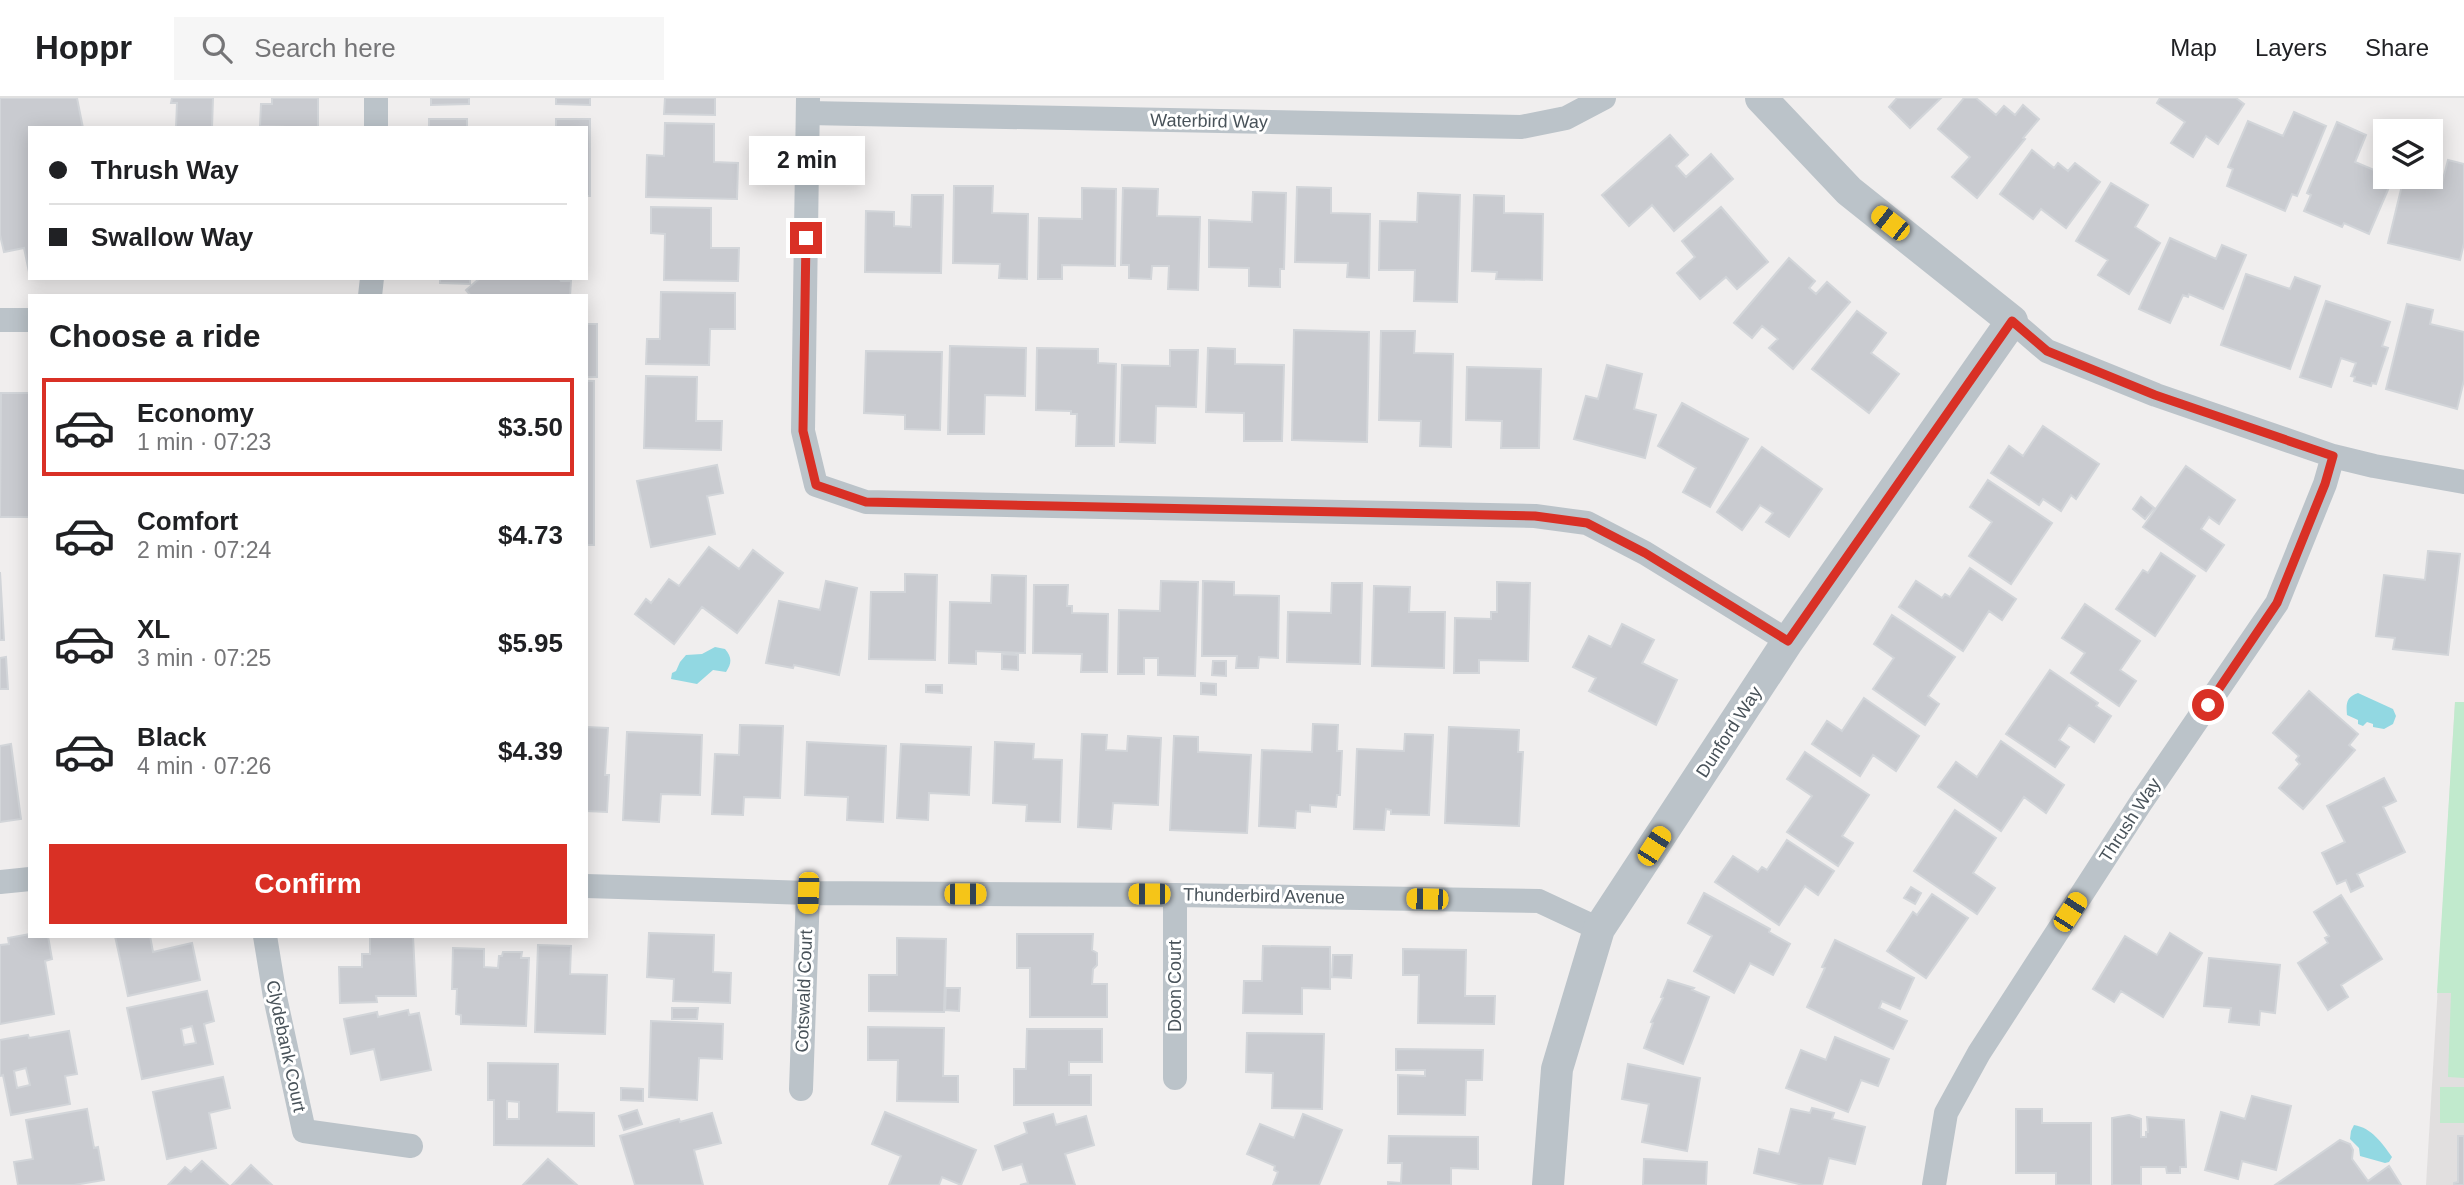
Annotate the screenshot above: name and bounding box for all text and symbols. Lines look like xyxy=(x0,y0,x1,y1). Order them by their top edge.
search box xyxy=(174,17,664,80)
text: Hoppr xyxy=(35,29,132,66)
icon: search xyxy=(198,29,236,67)
text: Search here xyxy=(254,33,396,63)
text: Map xyxy=(2170,34,2217,61)
text: Layers xyxy=(2255,34,2327,61)
text: Share xyxy=(2365,34,2429,61)
street label: Waterbird Way xyxy=(1150,110,1268,132)
map controls xyxy=(2373,119,2443,189)
button: layers xyxy=(2373,119,2443,189)
callout: 2 min xyxy=(748,136,864,186)
text: 2 min xyxy=(777,147,837,173)
text: Thrush Way xyxy=(91,155,239,185)
car xyxy=(1867,202,1914,244)
text: Swallow Way xyxy=(91,222,253,252)
route end xyxy=(790,222,822,254)
text: Choose a ride xyxy=(49,318,261,354)
icon: car xyxy=(53,396,116,459)
text: Economy xyxy=(137,398,254,428)
text: $3.50 xyxy=(498,412,563,442)
text: 1 min · 07:23 xyxy=(137,429,271,455)
icon: car xyxy=(53,504,116,567)
text: Comfort xyxy=(137,506,238,536)
text: $4.73 xyxy=(498,520,563,550)
text: 2 min · 07:24 xyxy=(137,537,271,563)
icon: car xyxy=(53,612,116,675)
text: XL xyxy=(137,614,170,644)
text: $5.95 xyxy=(498,628,563,658)
text: 3 min · 07:25 xyxy=(137,645,271,671)
street label: Dunford Way xyxy=(1692,683,1766,781)
route start xyxy=(2192,689,2224,721)
icon: car xyxy=(53,720,116,783)
text: Black xyxy=(137,722,206,752)
text: $4.39 xyxy=(498,736,563,766)
text: 4 min · 07:26 xyxy=(137,753,271,779)
street label: Thrush Way xyxy=(2095,774,2165,866)
car xyxy=(1634,823,1675,869)
button: Confirm xyxy=(49,844,567,924)
car xyxy=(797,872,820,914)
car xyxy=(945,884,987,905)
car xyxy=(1129,884,1171,905)
street label: Thunderbird Avenue xyxy=(1183,885,1345,907)
car xyxy=(1406,888,1449,910)
car xyxy=(2050,889,2091,935)
street label: Cotswald Court xyxy=(792,929,816,1053)
street label: Doon Court xyxy=(1165,940,1185,1032)
street label: Clydebank Court xyxy=(262,978,310,1114)

